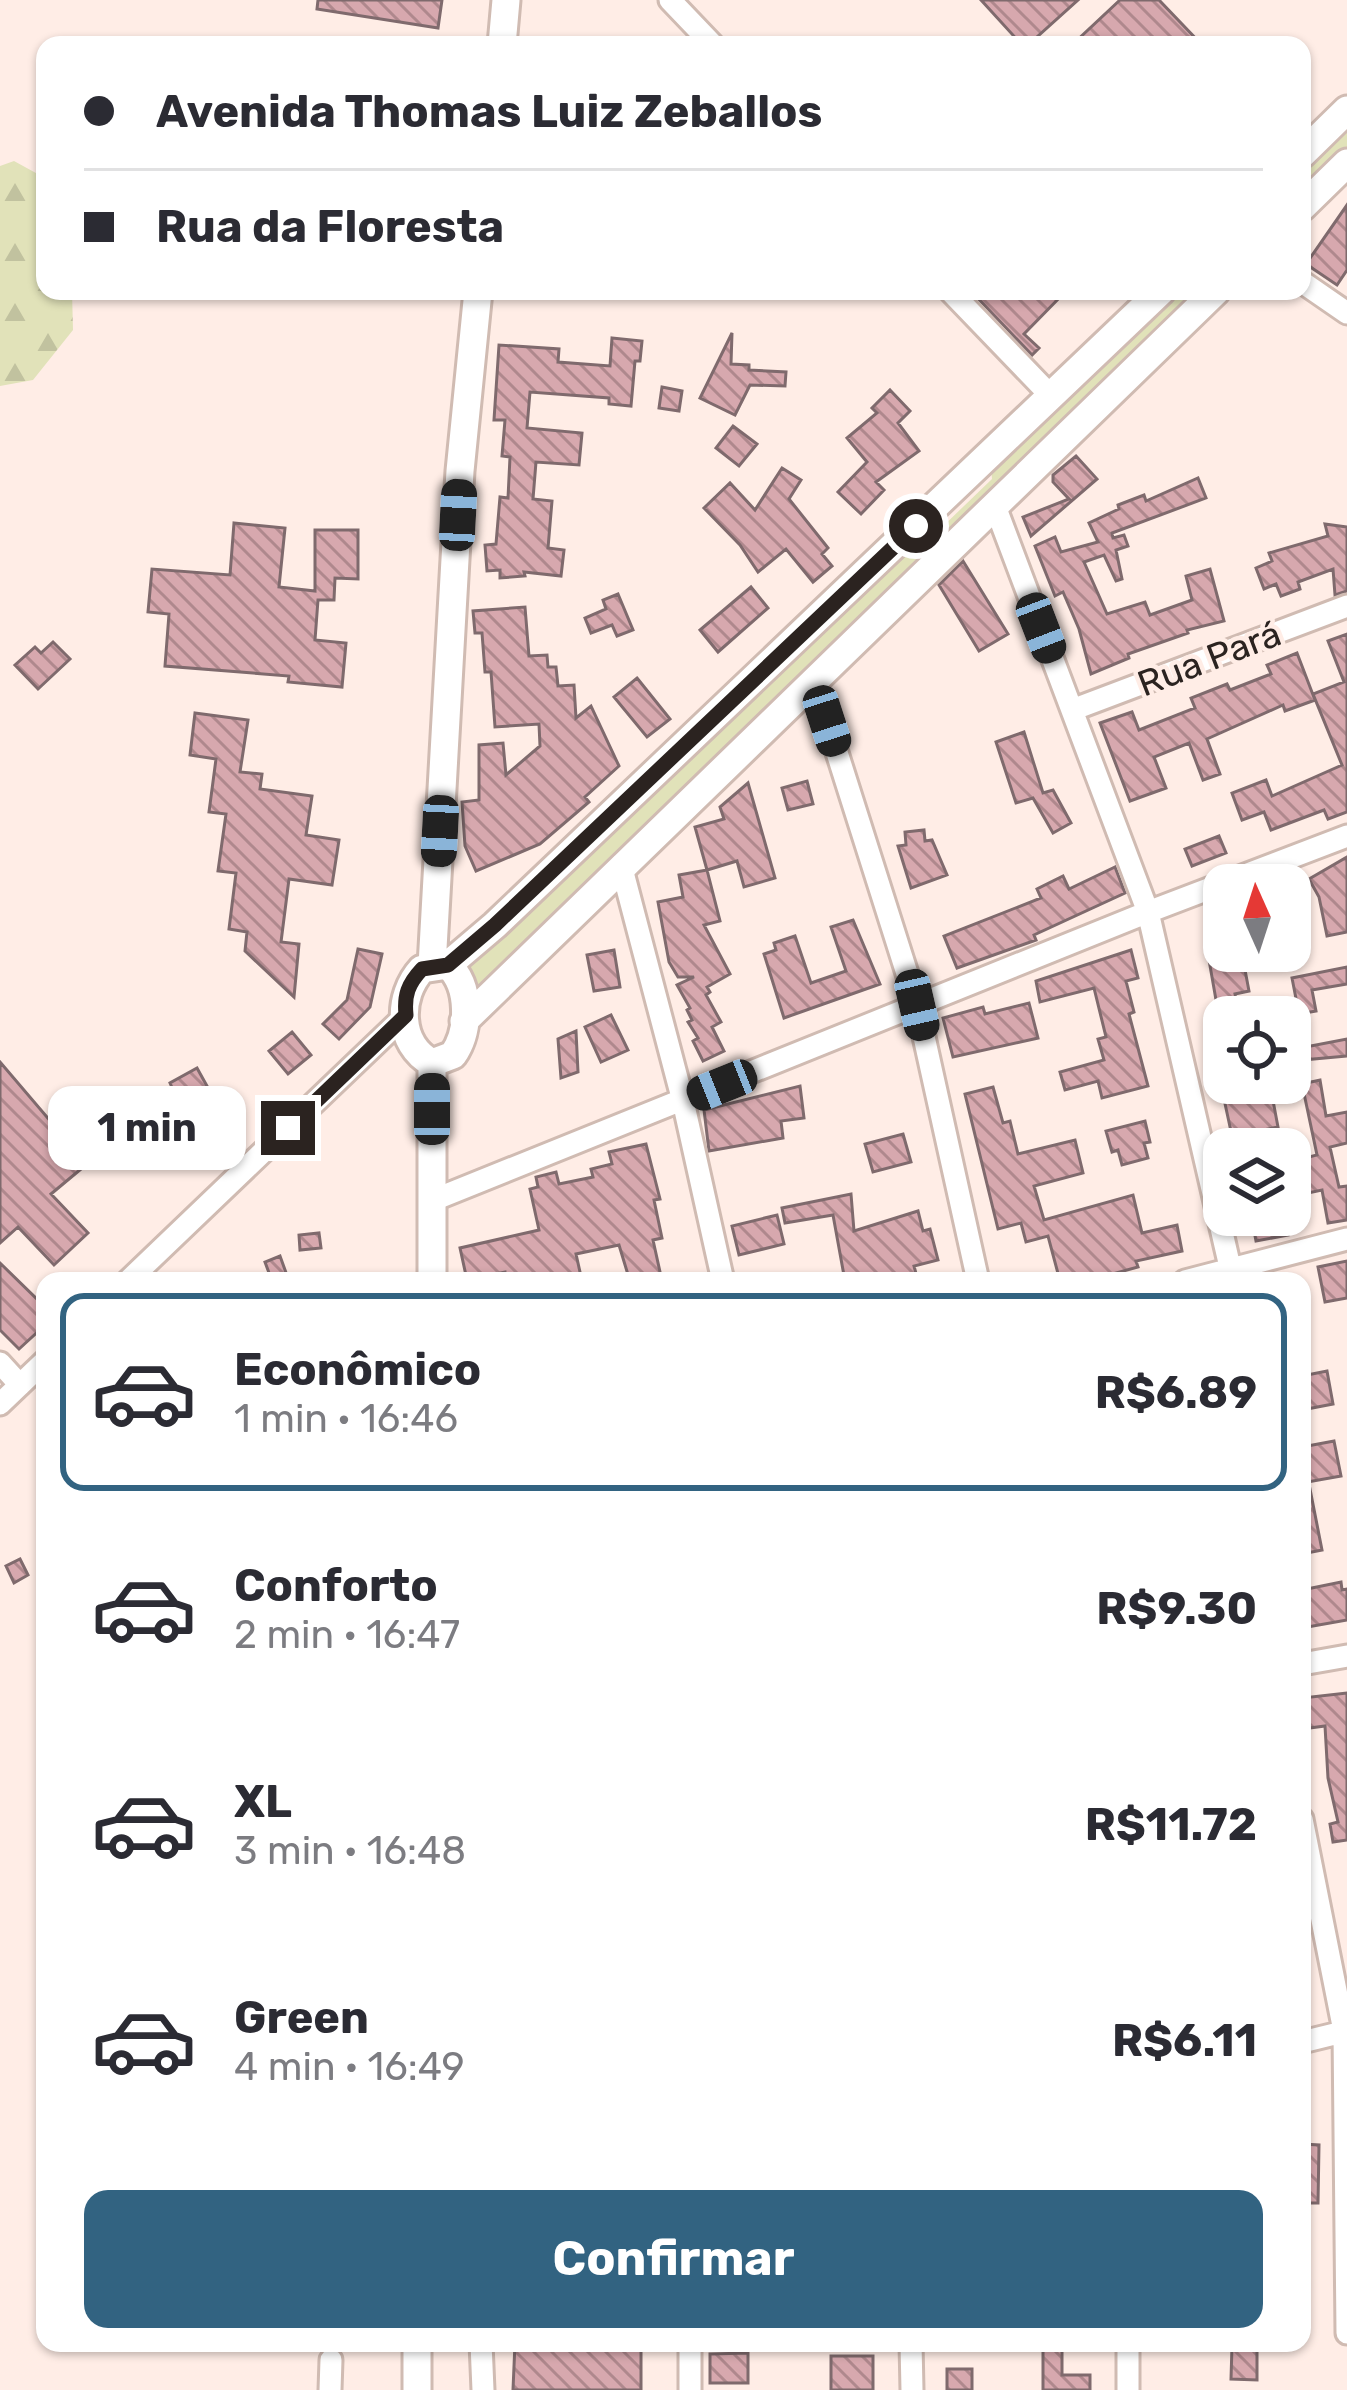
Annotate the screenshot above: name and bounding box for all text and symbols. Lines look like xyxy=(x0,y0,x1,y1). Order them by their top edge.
text: Avenida Thomas Luiz Zeballos xyxy=(156,85,823,138)
text: Rua da Floresta xyxy=(156,200,504,253)
car xyxy=(438,478,478,552)
route start xyxy=(889,499,943,553)
car xyxy=(1011,588,1071,668)
street label: Rua Pará xyxy=(1132,612,1287,705)
car xyxy=(799,681,855,761)
car xyxy=(420,794,460,868)
north arrow xyxy=(1203,864,1311,972)
map controls xyxy=(1203,864,1311,1236)
car xyxy=(891,966,943,1044)
button: locate xyxy=(1203,996,1311,1104)
car xyxy=(682,1055,762,1115)
car xyxy=(414,1073,450,1145)
callout: 1 min xyxy=(48,1086,246,1170)
route end xyxy=(261,1101,315,1155)
text: 1 min xyxy=(97,1105,197,1151)
button: layers xyxy=(1203,1128,1311,1236)
icon: car xyxy=(90,1338,198,1446)
text: Econômico xyxy=(234,1343,481,1396)
text: R$6.89 xyxy=(1095,1366,1257,1419)
text: 1 min · 16:46 xyxy=(234,1396,458,1442)
icon: car xyxy=(90,1554,198,1662)
text: Conforto xyxy=(234,1559,438,1612)
text: R$9.30 xyxy=(1096,1582,1257,1635)
text: 2 min · 16:47 xyxy=(234,1612,460,1658)
icon: car xyxy=(90,1770,198,1878)
text: XL xyxy=(234,1775,292,1828)
text: R$11.72 xyxy=(1085,1798,1257,1851)
text: 3 min · 16:48 xyxy=(234,1828,466,1874)
icon: car xyxy=(90,1986,198,2094)
text: Green xyxy=(234,1991,369,2044)
text: R$6.11 xyxy=(1112,2014,1257,2067)
text: 4 min · 16:49 xyxy=(234,2044,465,2090)
button: Confirmar xyxy=(84,2190,1263,2328)

